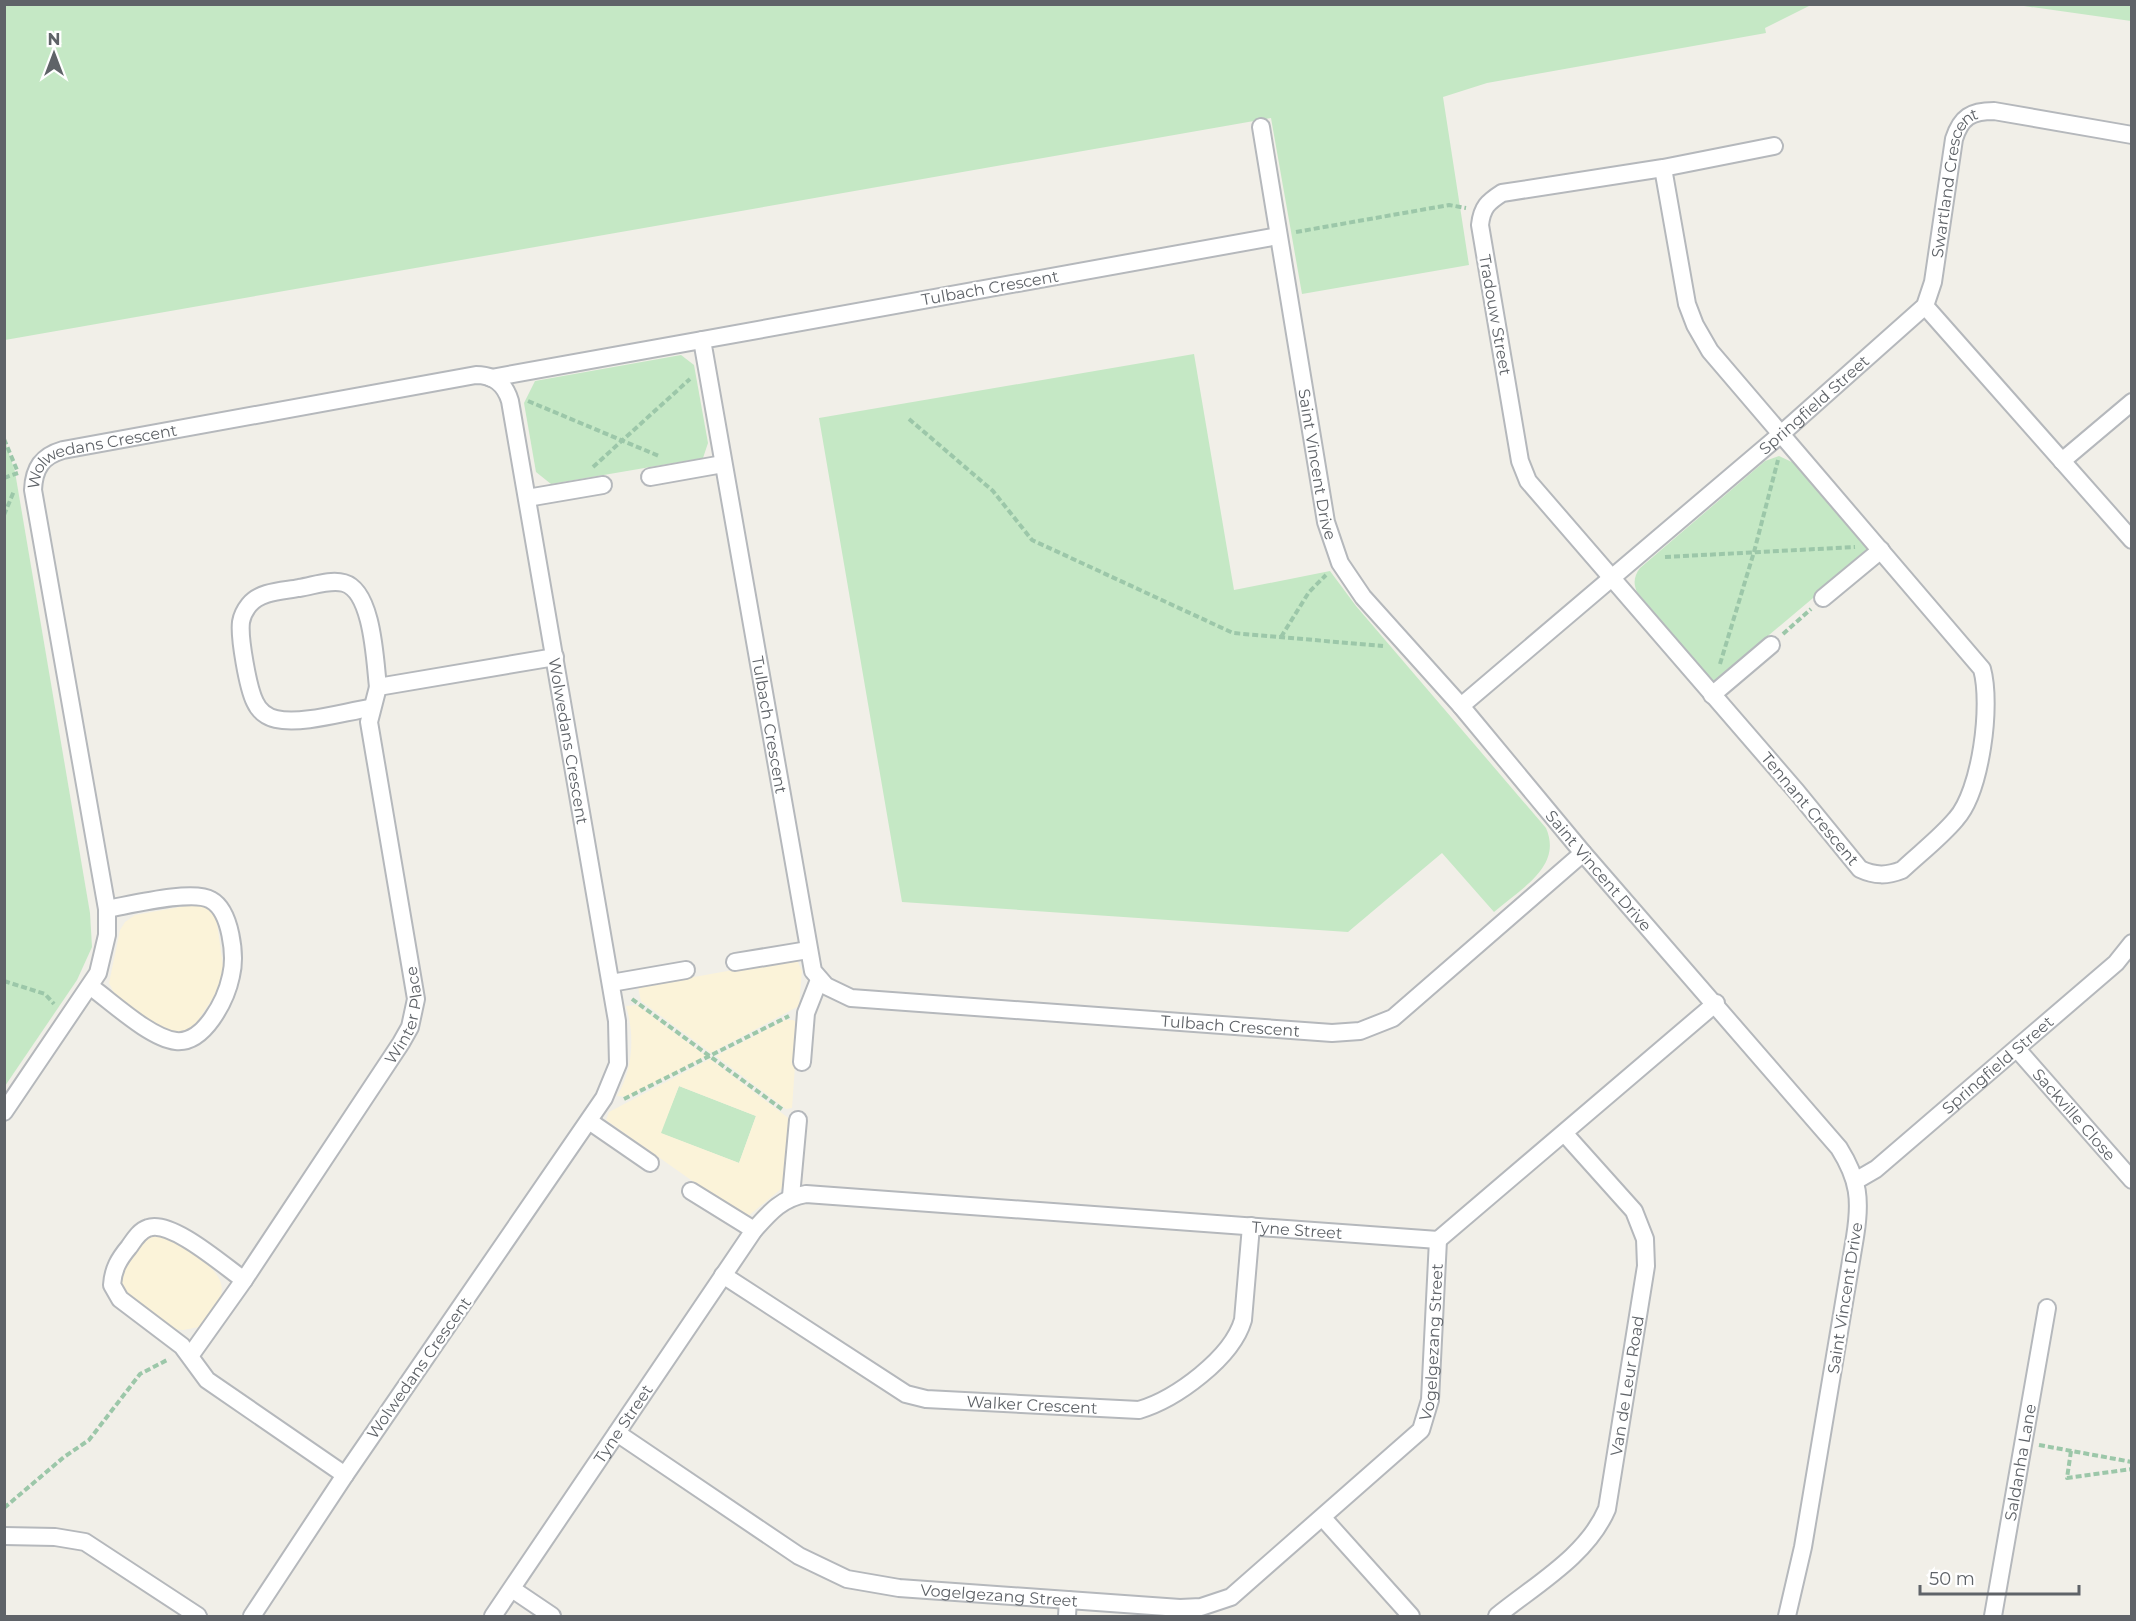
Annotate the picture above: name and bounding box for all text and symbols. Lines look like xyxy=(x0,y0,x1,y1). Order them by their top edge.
north arrow xyxy=(24,24,84,84)
text: N xyxy=(48,30,60,49)
street label: Swartland Crescent xyxy=(1927,103,1981,259)
street label: Tradouw Street xyxy=(1475,253,1515,377)
street label: Tulbach Crescent xyxy=(920,266,1061,309)
street label: Springfield Street xyxy=(1755,351,1873,458)
street label: Saint Vincent Drive xyxy=(1295,387,1341,542)
street label: Wolwedans Crescent xyxy=(23,420,179,490)
street label: Tulbach Crescent xyxy=(748,655,791,795)
street label: Wolwedans Crescent xyxy=(545,656,592,826)
street label: Tennant Crescent xyxy=(1757,749,1863,870)
street label: Saint Vincent Drive xyxy=(1542,806,1656,935)
street label: Winter Place xyxy=(380,965,425,1067)
street label: Tulbach Crescent xyxy=(1160,1011,1301,1040)
street label: Springfield Street xyxy=(1938,1012,2057,1118)
street label: Sackville Close xyxy=(2029,1065,2120,1164)
street label: Tyne Street xyxy=(1251,1217,1344,1243)
street label: Saint Vincent Drive xyxy=(1824,1221,1866,1375)
street label: Vogelgezang Street xyxy=(1415,1263,1446,1423)
street label: Wolwedans Crescent xyxy=(363,1293,475,1443)
street label: Van de Leur Road xyxy=(1606,1314,1647,1457)
street label: Tyne Street xyxy=(590,1380,657,1467)
street label: Walker Crescent xyxy=(966,1392,1098,1417)
street label: Saldanha Lane xyxy=(2000,1402,2040,1522)
scale bar xyxy=(1920,1558,2079,1596)
text: 50 m xyxy=(1929,1568,1975,1590)
street label: Vogelgezang Street xyxy=(920,1580,1079,1610)

